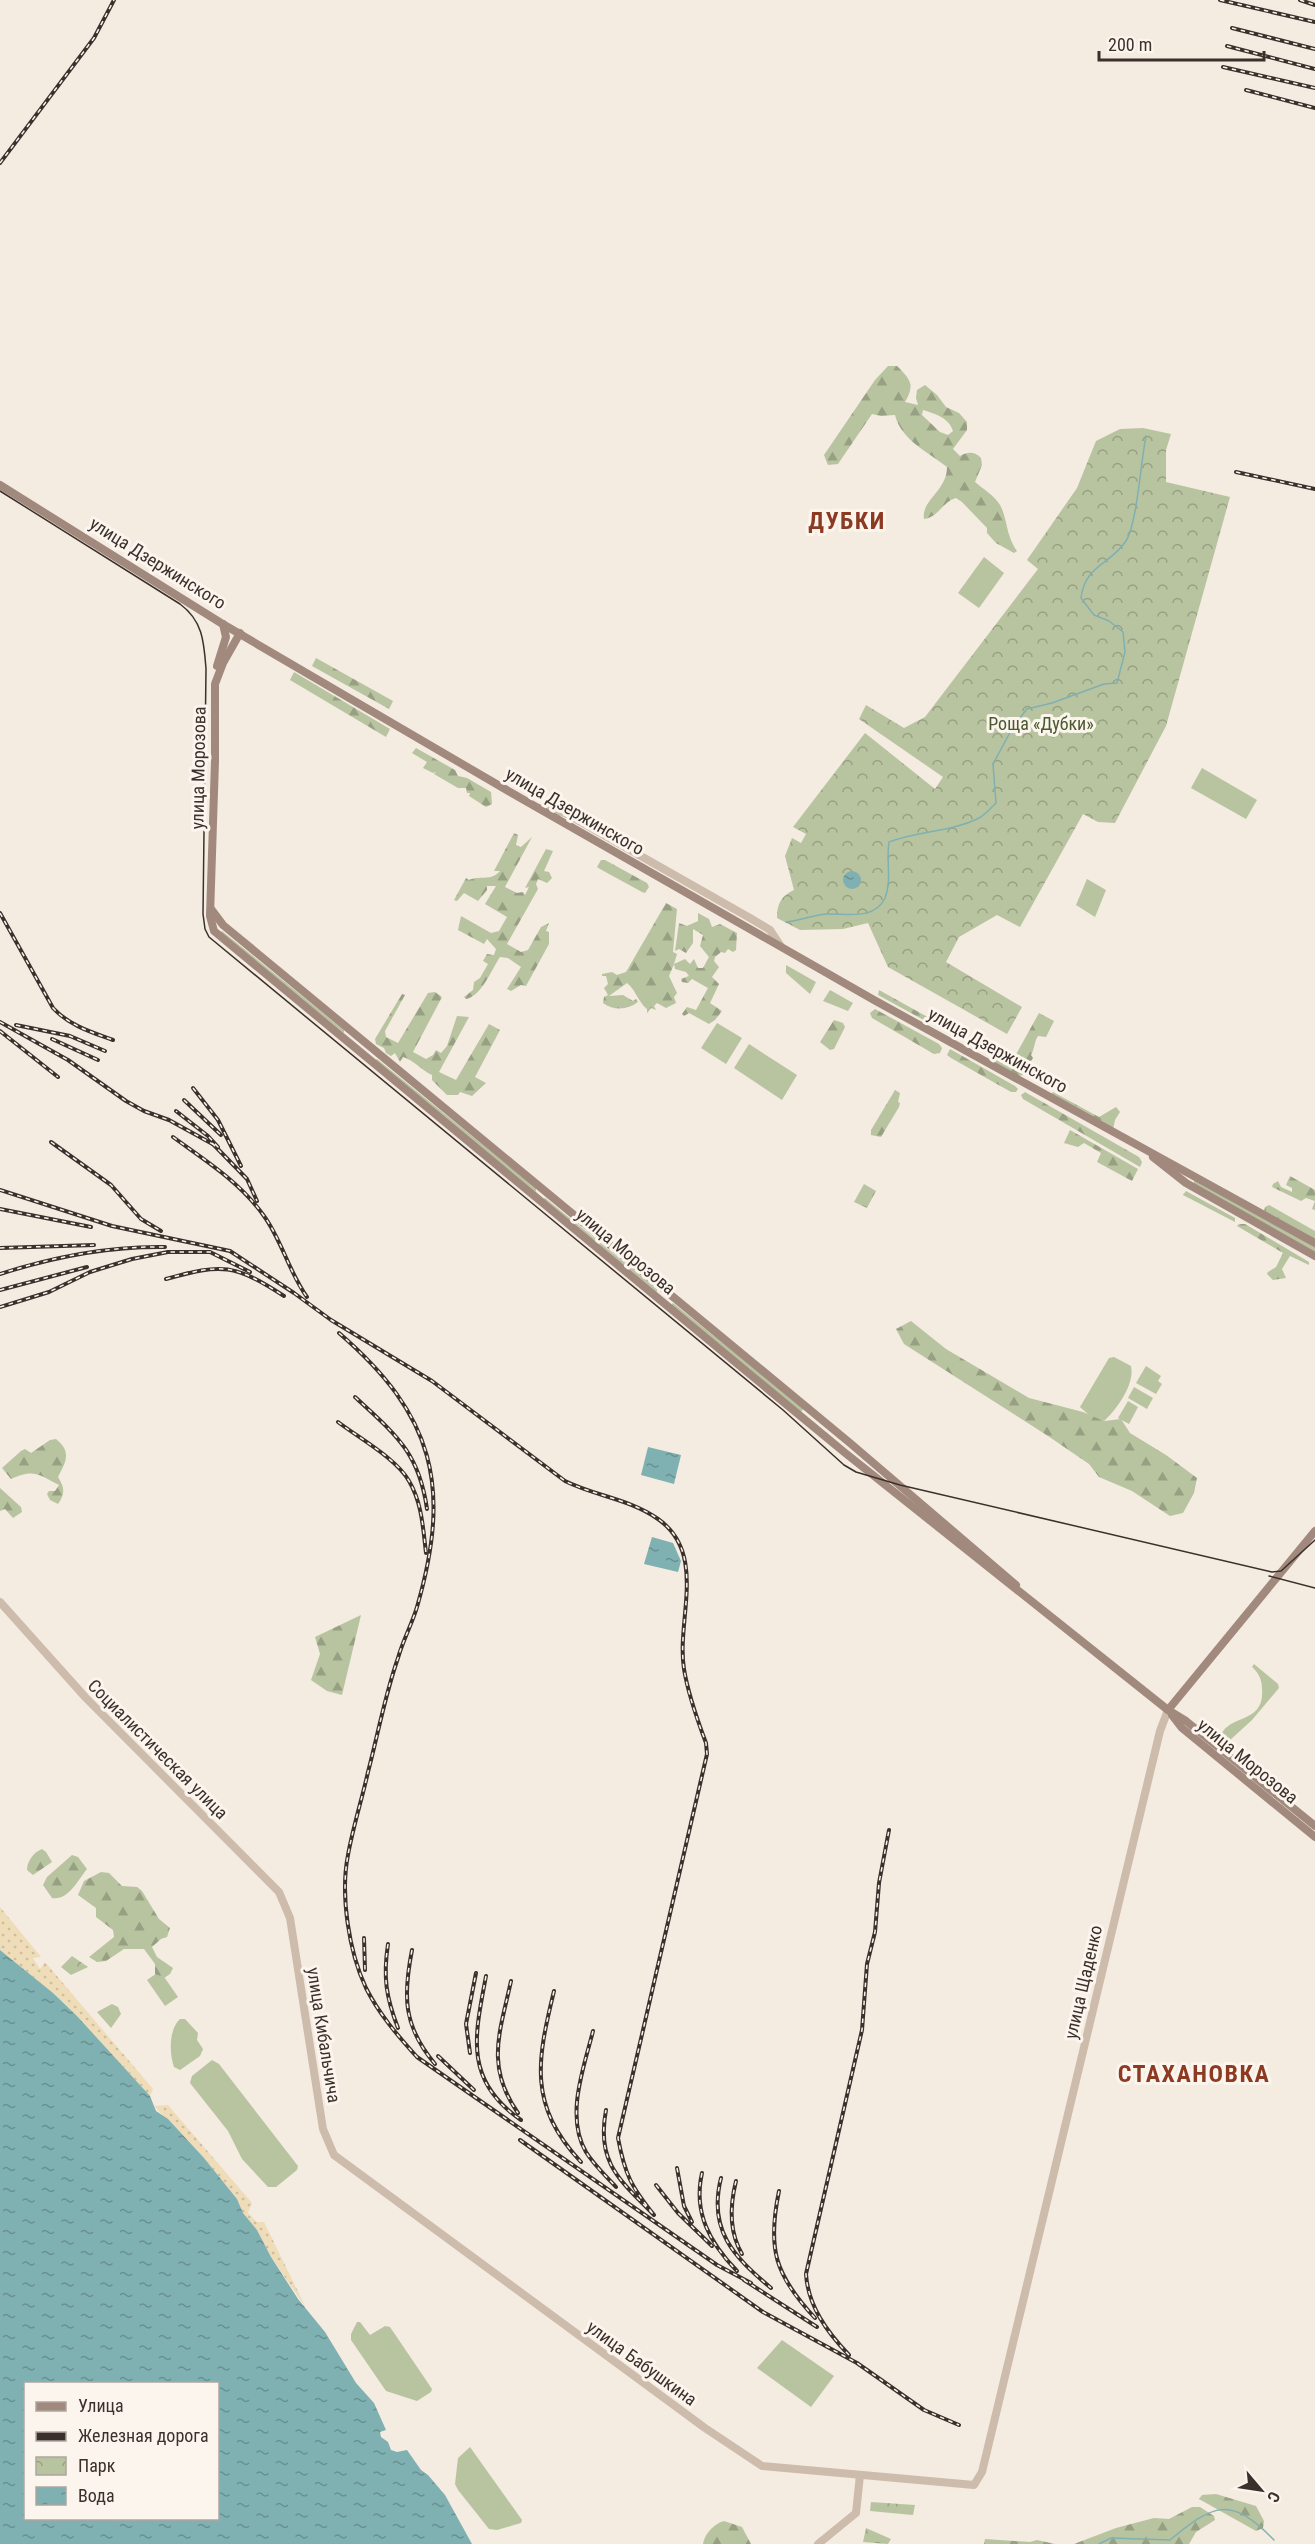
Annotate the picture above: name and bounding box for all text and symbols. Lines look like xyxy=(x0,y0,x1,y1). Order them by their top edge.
scale bar xyxy=(1099,24,1264,62)
text: 200 m xyxy=(1108,34,1152,55)
district label: ДУБКИ xyxy=(808,507,886,535)
street label: улица Дзержинского xyxy=(86,513,230,613)
street label: улица Морозова xyxy=(186,706,210,830)
park label: Роща «Дубки» xyxy=(988,713,1094,734)
street label: улица Дзержинского xyxy=(502,763,648,859)
street label: улица Дзержинского xyxy=(925,1003,1071,1097)
street label: улица Морозова xyxy=(572,1203,680,1299)
street label: Социалистическая улица xyxy=(84,1675,232,1823)
street label: улица Морозова xyxy=(1194,1714,1302,1808)
street label: улица Щаденко xyxy=(1060,1923,1106,2041)
street label: улица Кибальчича xyxy=(303,1966,345,2104)
district label: СТАХАНОВКА xyxy=(1118,2060,1270,2088)
street label: улица Бабушкина xyxy=(583,2316,701,2410)
legend xyxy=(24,2382,219,2520)
text: Улица xyxy=(78,2395,124,2416)
text: Железная дорога xyxy=(78,2425,209,2446)
text: Парк xyxy=(78,2455,116,2476)
north arrow xyxy=(1231,2460,1291,2520)
text: Вода xyxy=(78,2485,115,2506)
text: С xyxy=(1263,2488,1284,2506)

